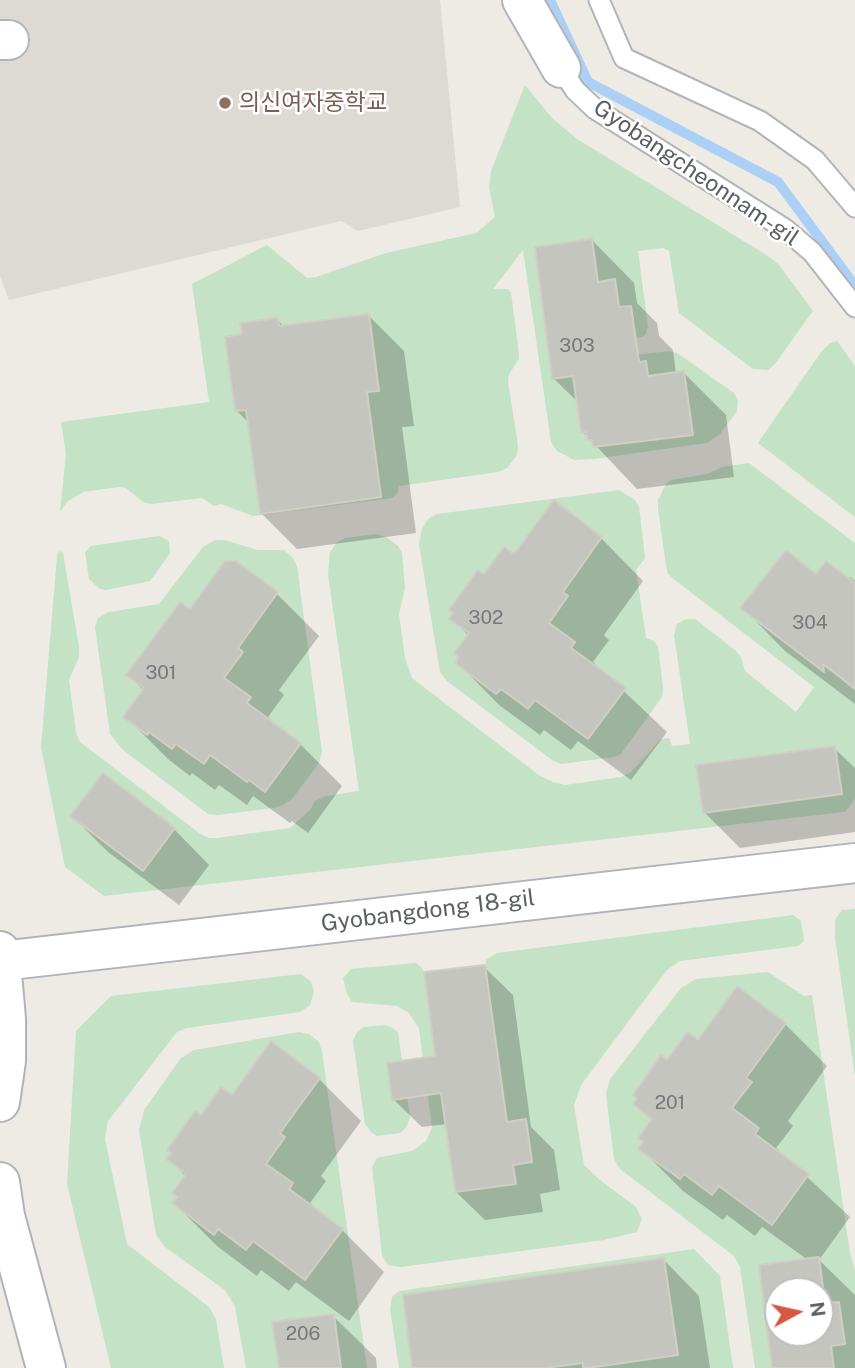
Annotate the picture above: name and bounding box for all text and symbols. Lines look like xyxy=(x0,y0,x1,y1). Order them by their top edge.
place label: 의신여자중학교 xyxy=(239,89,387,117)
street label: Gyobangcheonnam-gil xyxy=(588,94,804,252)
marker: 의신여자중학교 xyxy=(217,95,233,111)
house number: 303 xyxy=(559,335,595,357)
house number: 302 xyxy=(469,607,503,629)
house number: 304 xyxy=(792,612,828,634)
house number: 301 xyxy=(145,662,177,684)
street label: Gyobangdong 18-gil xyxy=(319,884,537,938)
house number: 201 xyxy=(655,1092,685,1114)
north arrow xyxy=(764,1277,834,1347)
text: N xyxy=(806,1300,830,1318)
house number: 206 xyxy=(286,1323,320,1345)

